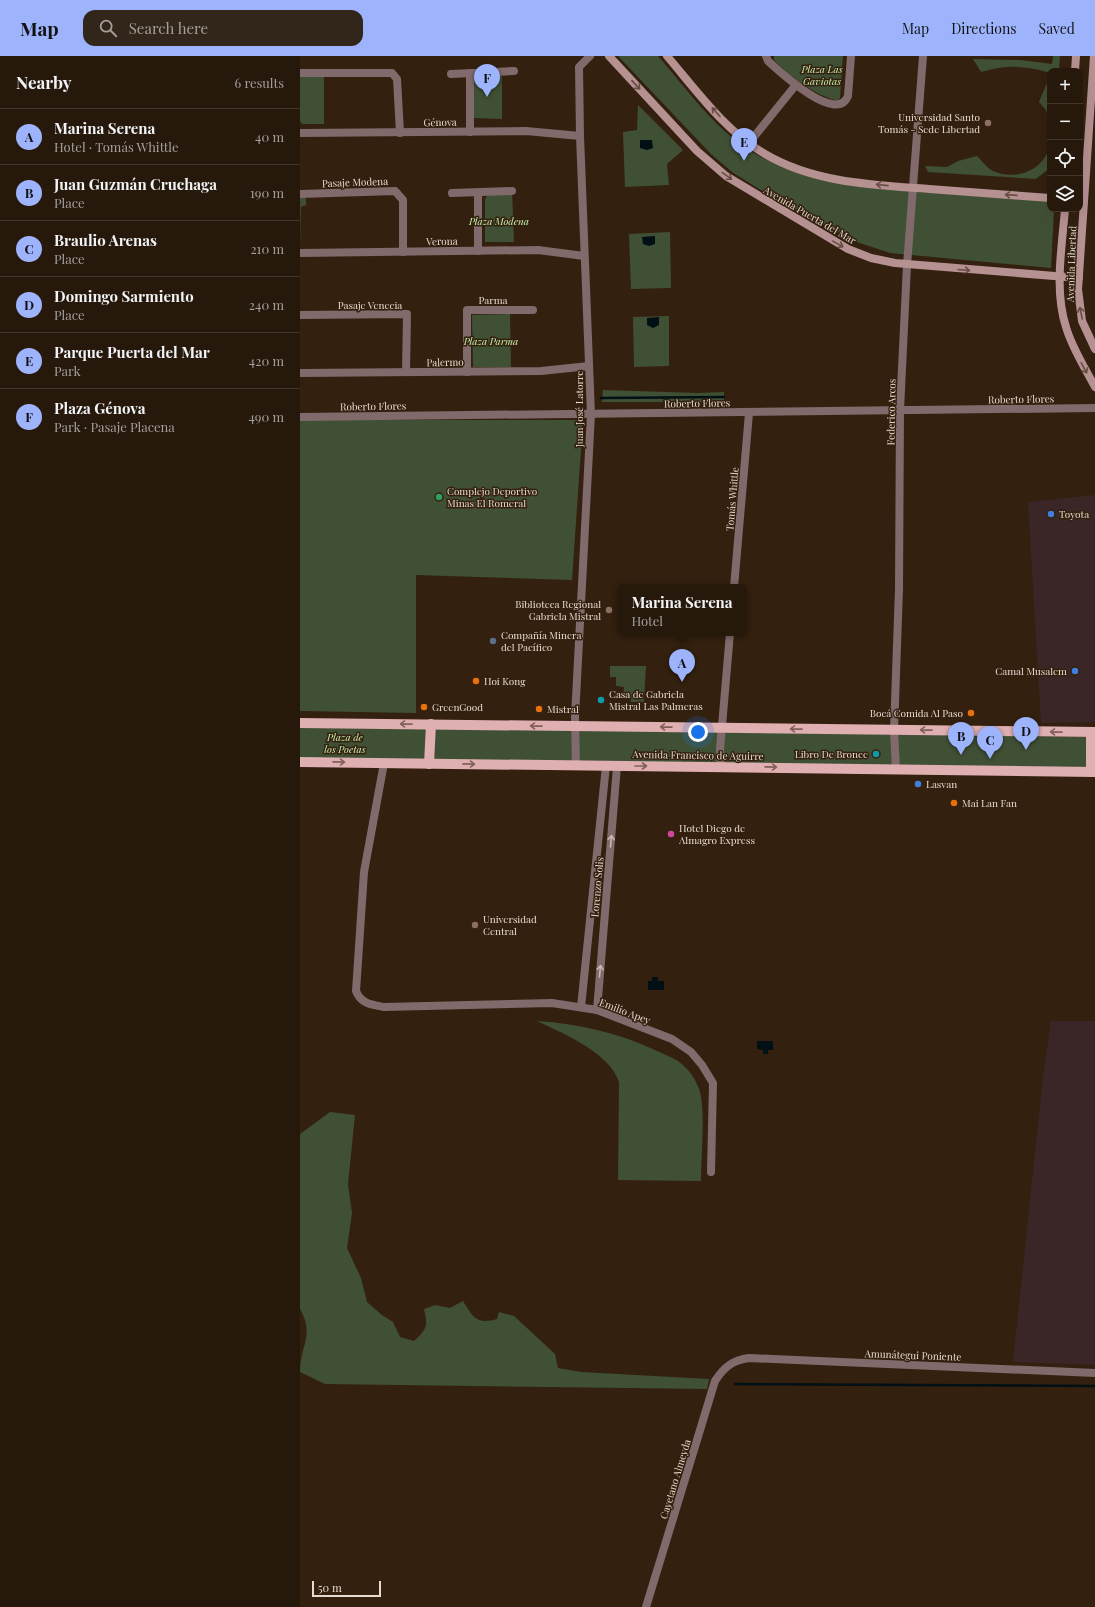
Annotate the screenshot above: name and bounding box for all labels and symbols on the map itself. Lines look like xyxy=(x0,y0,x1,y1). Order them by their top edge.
park label: Plaza Las Gaviotas xyxy=(801,62,843,88)
pin: F xyxy=(474,64,500,97)
one-way arrow xyxy=(631,79,640,90)
one-way arrow xyxy=(712,107,721,117)
place label: Universidad Santo Tomás - Sede Libertad xyxy=(878,110,981,136)
street label: Génova xyxy=(423,115,457,129)
marker: Universidad Santo Tomás - Sede Libertad xyxy=(983,118,993,128)
pin: E xyxy=(731,128,757,161)
one-way arrow xyxy=(721,172,732,181)
street label: Pasaje Modena xyxy=(322,174,388,190)
one-way arrow xyxy=(875,181,888,189)
street label: Avenida Puerta del Mar xyxy=(760,182,859,247)
one-way arrow xyxy=(1005,191,1018,198)
park label: Plaza Modena xyxy=(468,214,529,228)
street label: Avenida Libertad xyxy=(1063,225,1079,303)
street label: Verona xyxy=(425,234,458,248)
one-way arrow xyxy=(832,241,844,248)
one-way arrow xyxy=(957,266,970,273)
street label: Parma xyxy=(478,293,508,307)
street label: Pasaje Venecia xyxy=(338,298,402,312)
one-way arrow xyxy=(1076,307,1084,320)
park label: Plaza Parma xyxy=(463,334,518,348)
street label: Palermo xyxy=(426,355,464,369)
one-way arrow xyxy=(1081,361,1089,373)
street label: Juan José Latorre xyxy=(572,371,586,448)
street label: Federico Arcos xyxy=(883,379,899,445)
street label: Roberto Flores xyxy=(988,391,1054,407)
street label: Roberto Flores xyxy=(664,395,730,411)
street label: Roberto Flores xyxy=(340,398,406,414)
street label: Tomás Whittle xyxy=(722,466,742,532)
place label: Complejo Deportivo Minas El Romeral xyxy=(447,484,538,510)
marker: Complejo Deportivo Minas El Romeral xyxy=(434,492,444,502)
place label: Toyota xyxy=(1059,507,1089,521)
marker: Toyota xyxy=(1046,509,1056,519)
place label: Biblioteca Regional Gabriela Mistral xyxy=(515,597,601,623)
marker: Biblioteca Regional Gabriela Mistral xyxy=(604,605,614,615)
place label: Compañía Minera del Pacífico xyxy=(501,628,581,654)
marker: Compañía Minera del Pacífico xyxy=(488,636,498,646)
pin: A xyxy=(669,649,695,682)
place label: Camal Musalem xyxy=(995,664,1067,678)
marker: Camal Musalem xyxy=(1070,666,1080,676)
place label: Hoi Kong xyxy=(484,674,526,688)
marker: Hoi Kong xyxy=(471,676,481,686)
place label: Casa de Gabriela Mistral Las Palmeras xyxy=(609,687,703,713)
marker: Casa de Gabriela Mistral Las Palmeras xyxy=(596,695,606,705)
place label: GreenGood xyxy=(432,700,483,714)
marker: GreenGood xyxy=(419,702,429,712)
place label: Mistral xyxy=(547,702,579,716)
marker: Mistral xyxy=(534,704,544,714)
place label: Bocá Comida Al Paso xyxy=(870,706,964,720)
marker: Bocá Comida Al Paso xyxy=(966,708,976,718)
pin: D xyxy=(1013,717,1039,750)
one-way arrow xyxy=(400,720,413,728)
one-way arrow xyxy=(530,722,543,730)
your location xyxy=(688,722,708,742)
pin: B xyxy=(948,722,974,755)
one-way arrow xyxy=(660,723,673,731)
one-way arrow xyxy=(790,725,803,733)
one-way arrow xyxy=(920,726,933,734)
pin: C xyxy=(977,726,1003,759)
one-way arrow xyxy=(1050,728,1063,736)
park label: Plaza de los Poetas xyxy=(324,730,366,756)
street label: Avenida Francisco de Aguirre xyxy=(631,747,764,763)
place label: Libro De Bronce xyxy=(795,747,868,761)
marker: Libro De Bronce xyxy=(871,749,881,759)
one-way arrow xyxy=(332,759,345,766)
one-way arrow xyxy=(462,760,475,768)
one-way arrow xyxy=(634,762,647,770)
one-way arrow xyxy=(764,763,777,771)
place label: Lasvan xyxy=(926,777,957,791)
marker: Lasvan xyxy=(913,779,923,789)
place label: Mai Lan Fan xyxy=(962,796,1017,810)
marker: Mai Lan Fan xyxy=(949,798,959,808)
place label: Hotel Diego de Almagro Express xyxy=(678,821,755,847)
marker: Hotel Diego de Almagro Express xyxy=(666,829,676,839)
one-way arrow xyxy=(607,835,614,848)
street label: Lorenzo Solis xyxy=(587,856,607,918)
place label: Universidad Central xyxy=(483,912,537,938)
marker: Universidad Central xyxy=(470,920,480,930)
one-way arrow xyxy=(596,965,603,978)
street label: Emilio Apey xyxy=(598,995,652,1027)
street label: Amunátegui Poniente xyxy=(863,1346,962,1364)
street label: Cayetano Almeyda xyxy=(656,1437,694,1521)
scale bar xyxy=(312,1579,381,1598)

